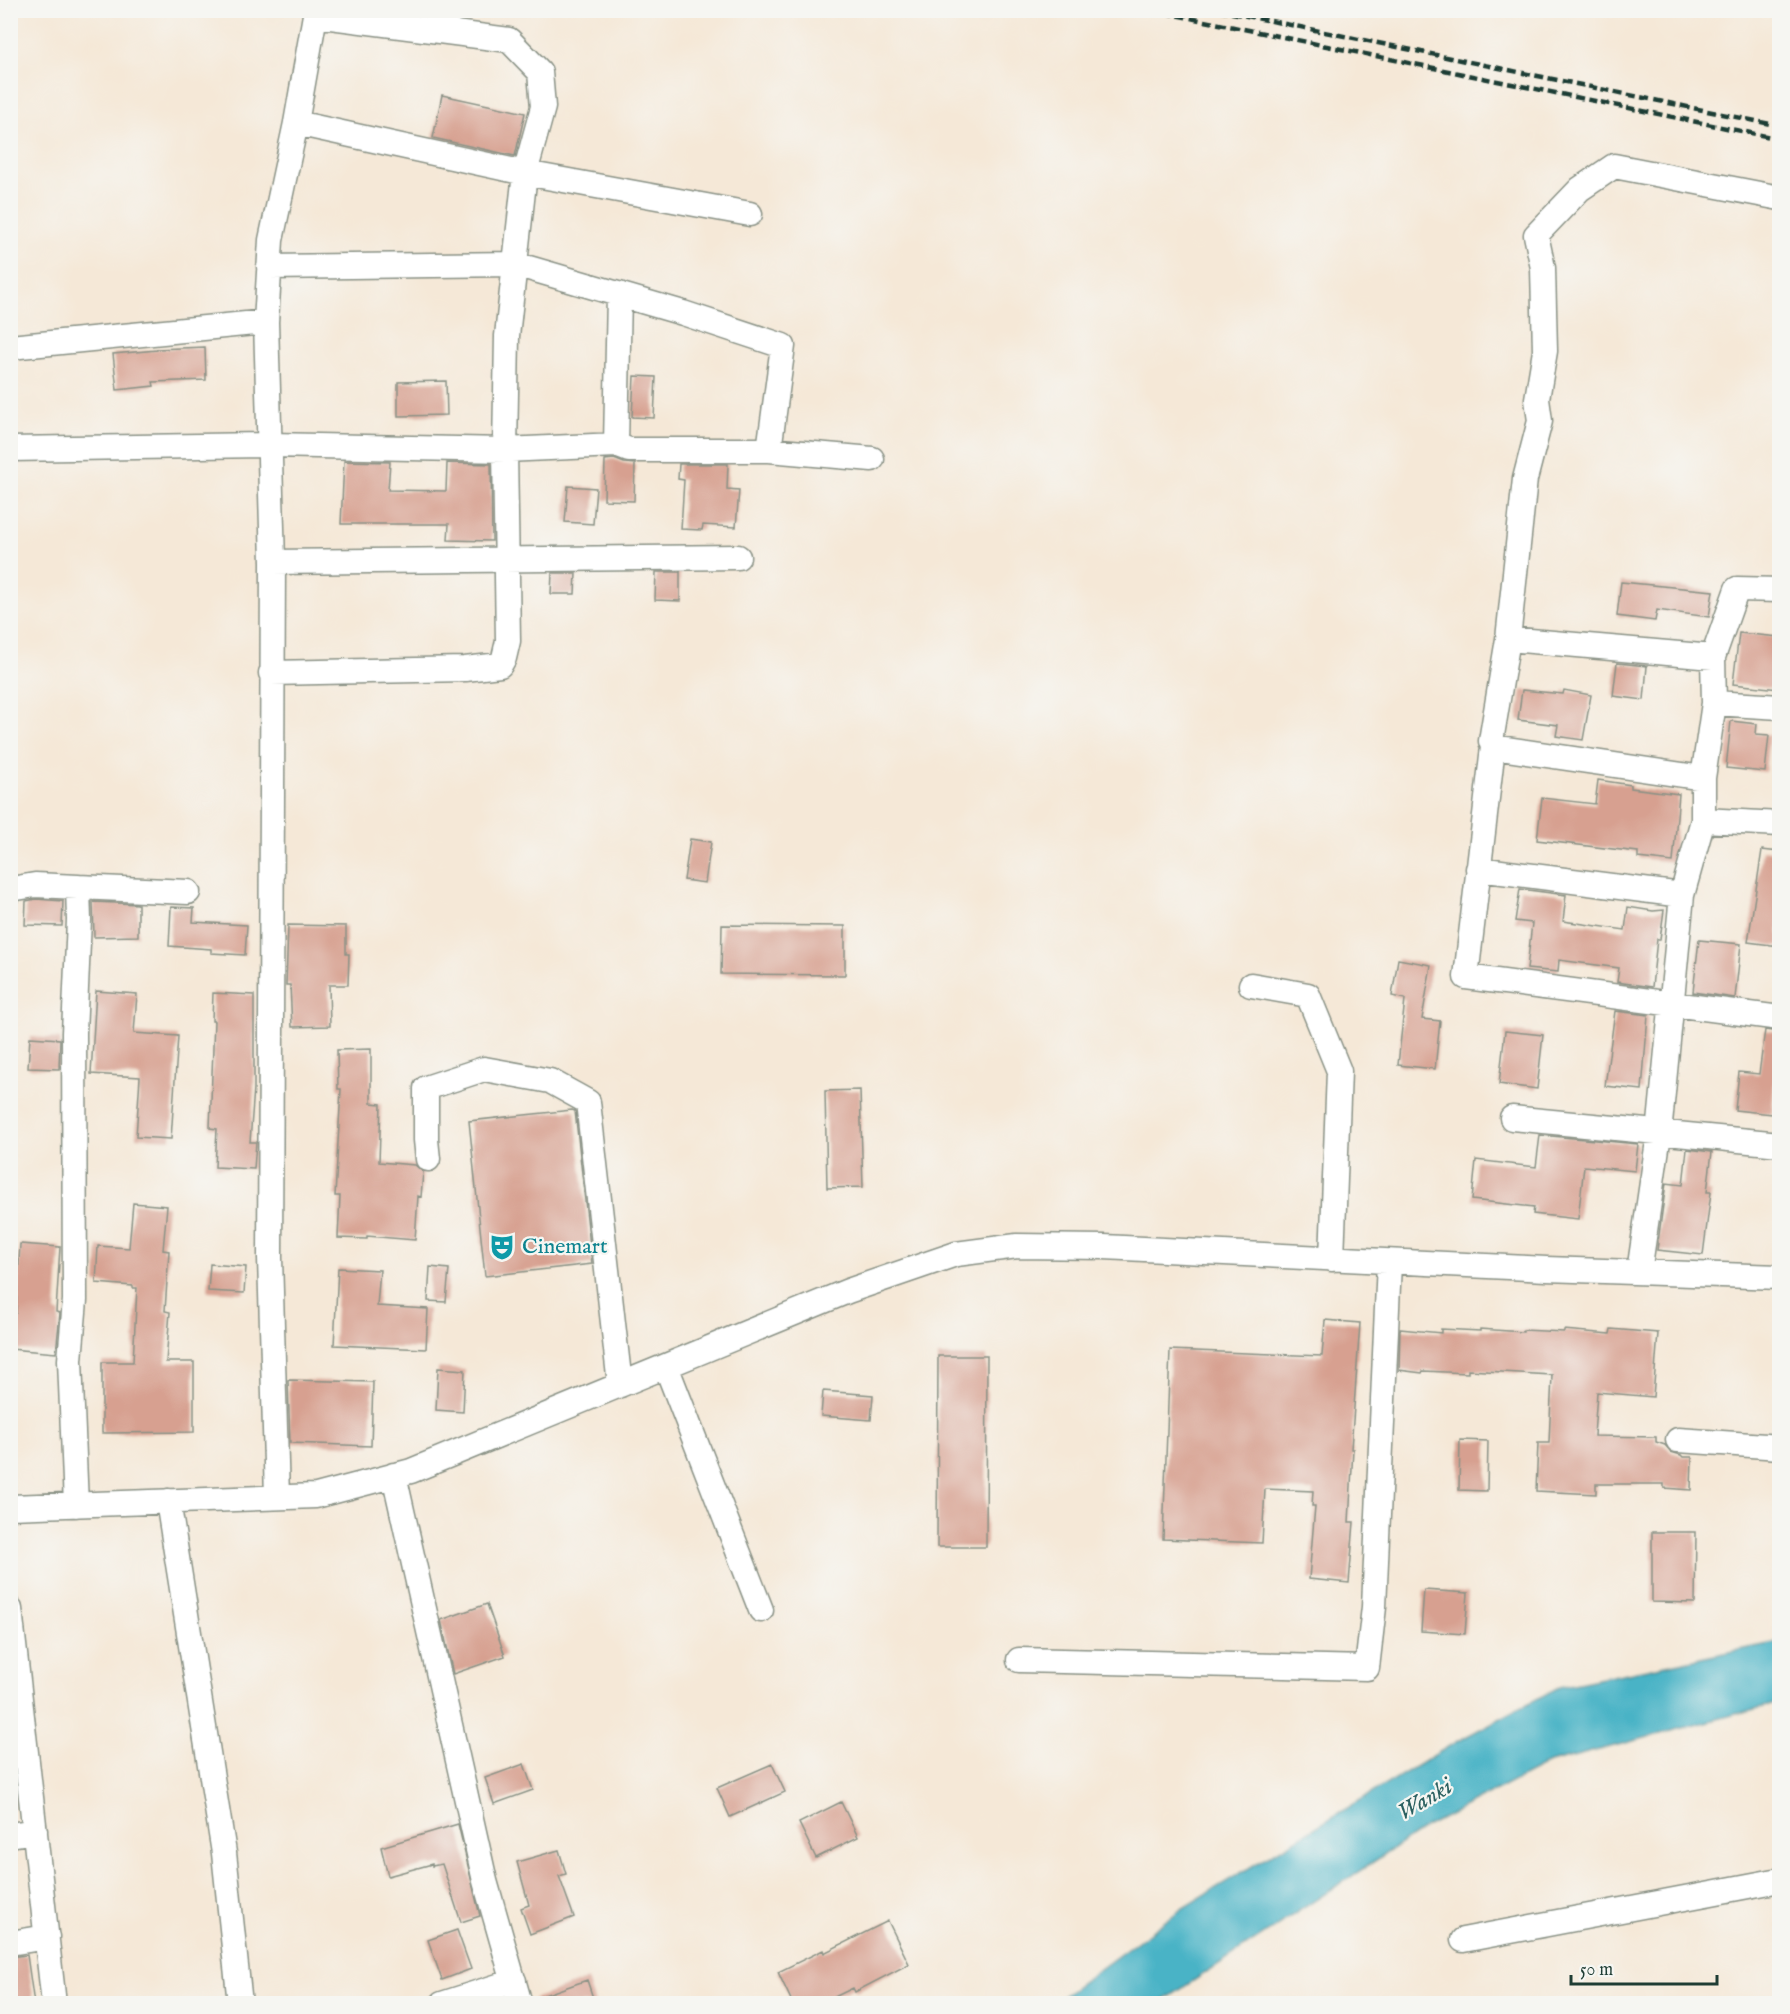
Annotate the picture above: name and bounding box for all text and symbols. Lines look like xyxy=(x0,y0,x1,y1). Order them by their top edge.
theatre icon: Cinemart xyxy=(487,1232,517,1262)
place label: Cinemart xyxy=(522,1233,608,1261)
water label: Wanki xyxy=(1392,1770,1460,1828)
scale bar xyxy=(1571,1948,1716,1986)
text: 50 m xyxy=(1580,1959,1613,1982)

